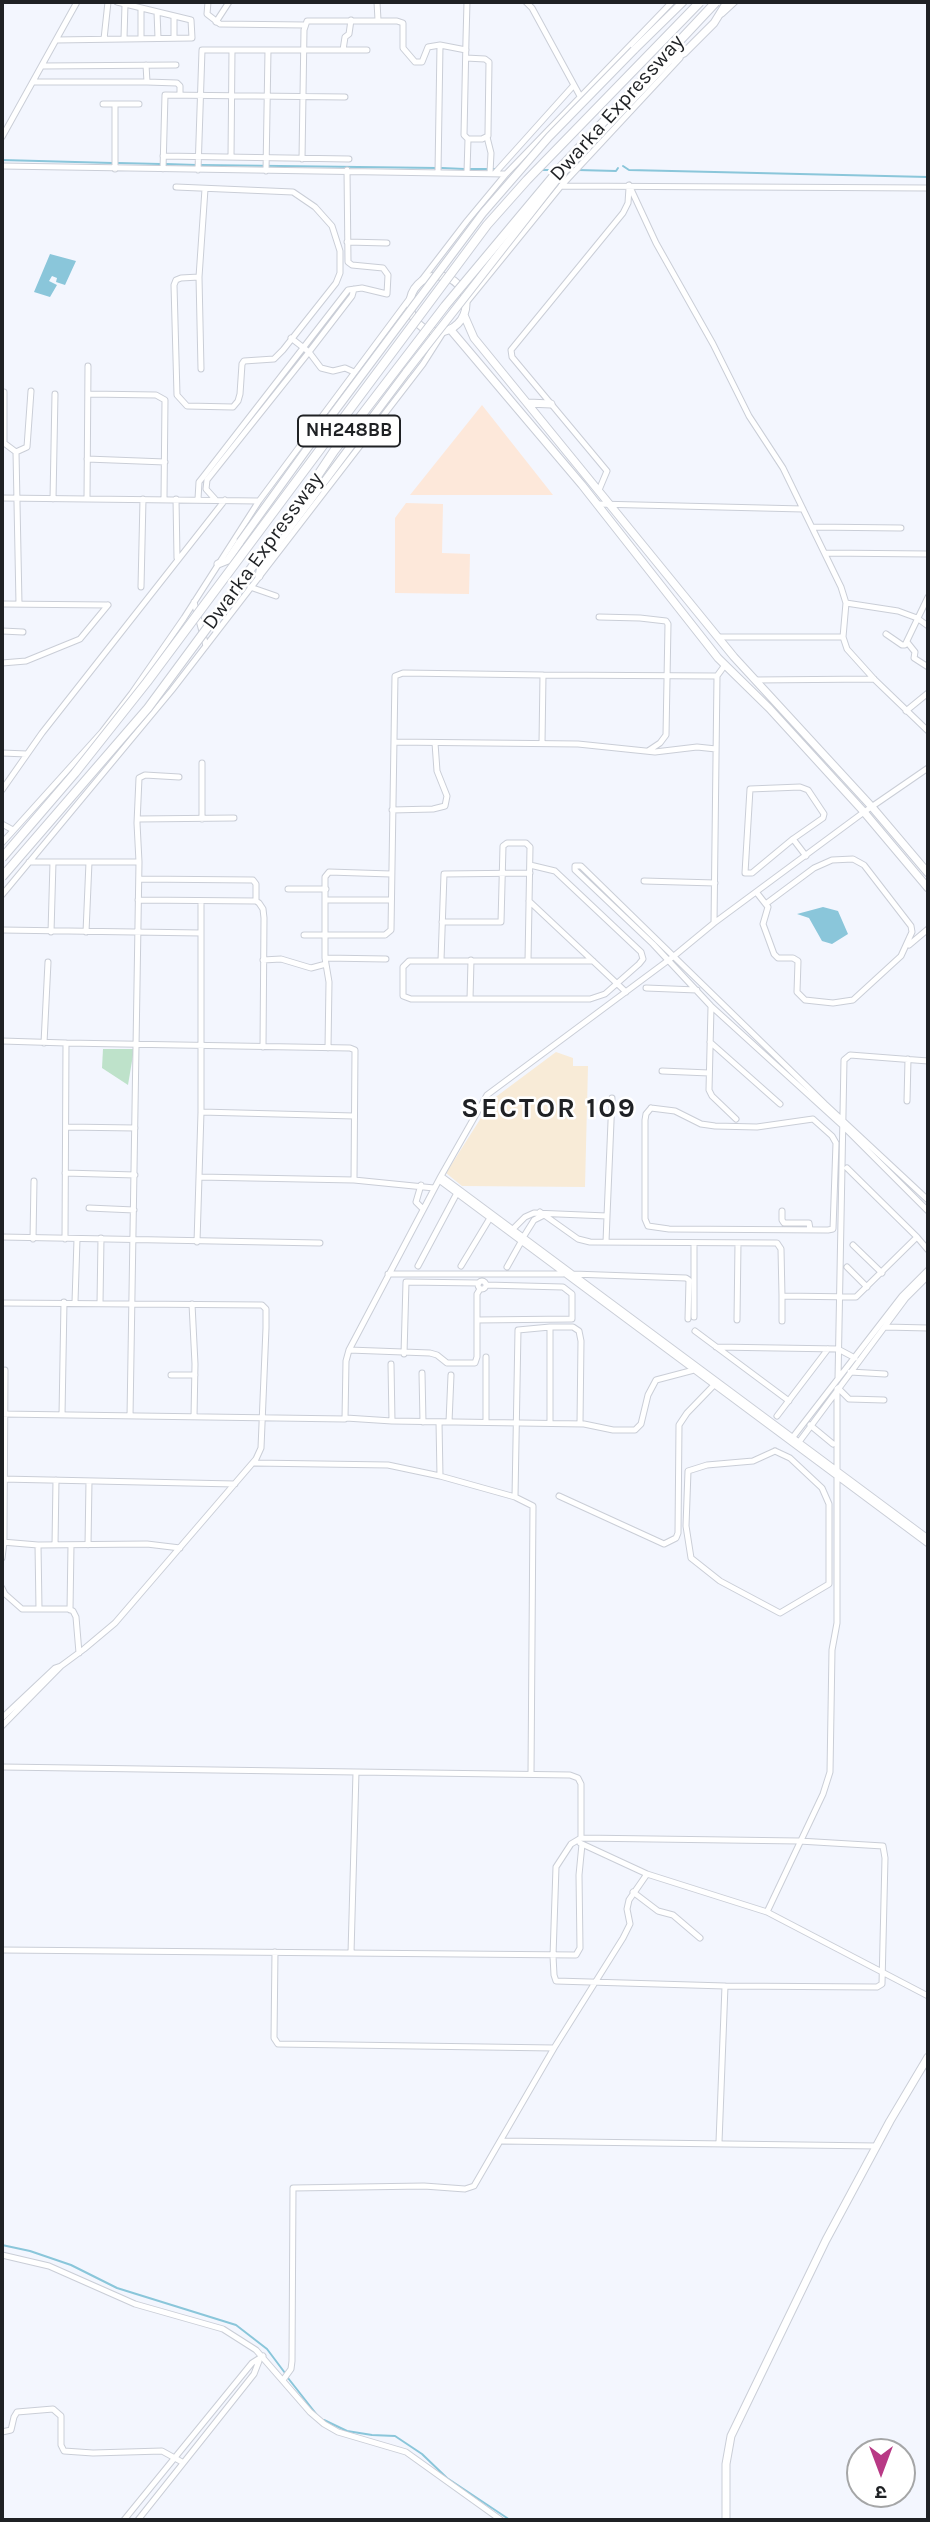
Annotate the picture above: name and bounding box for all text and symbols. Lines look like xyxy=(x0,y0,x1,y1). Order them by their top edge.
street label: Dwarka Expressway xyxy=(545,30,689,186)
road number: NH248BB xyxy=(298,416,400,446)
street label: Dwarka Expressway xyxy=(197,467,329,635)
district label: SECTOR 109 xyxy=(462,1092,636,1126)
north arrow xyxy=(846,2438,916,2508)
text: उ xyxy=(875,2481,887,2503)

